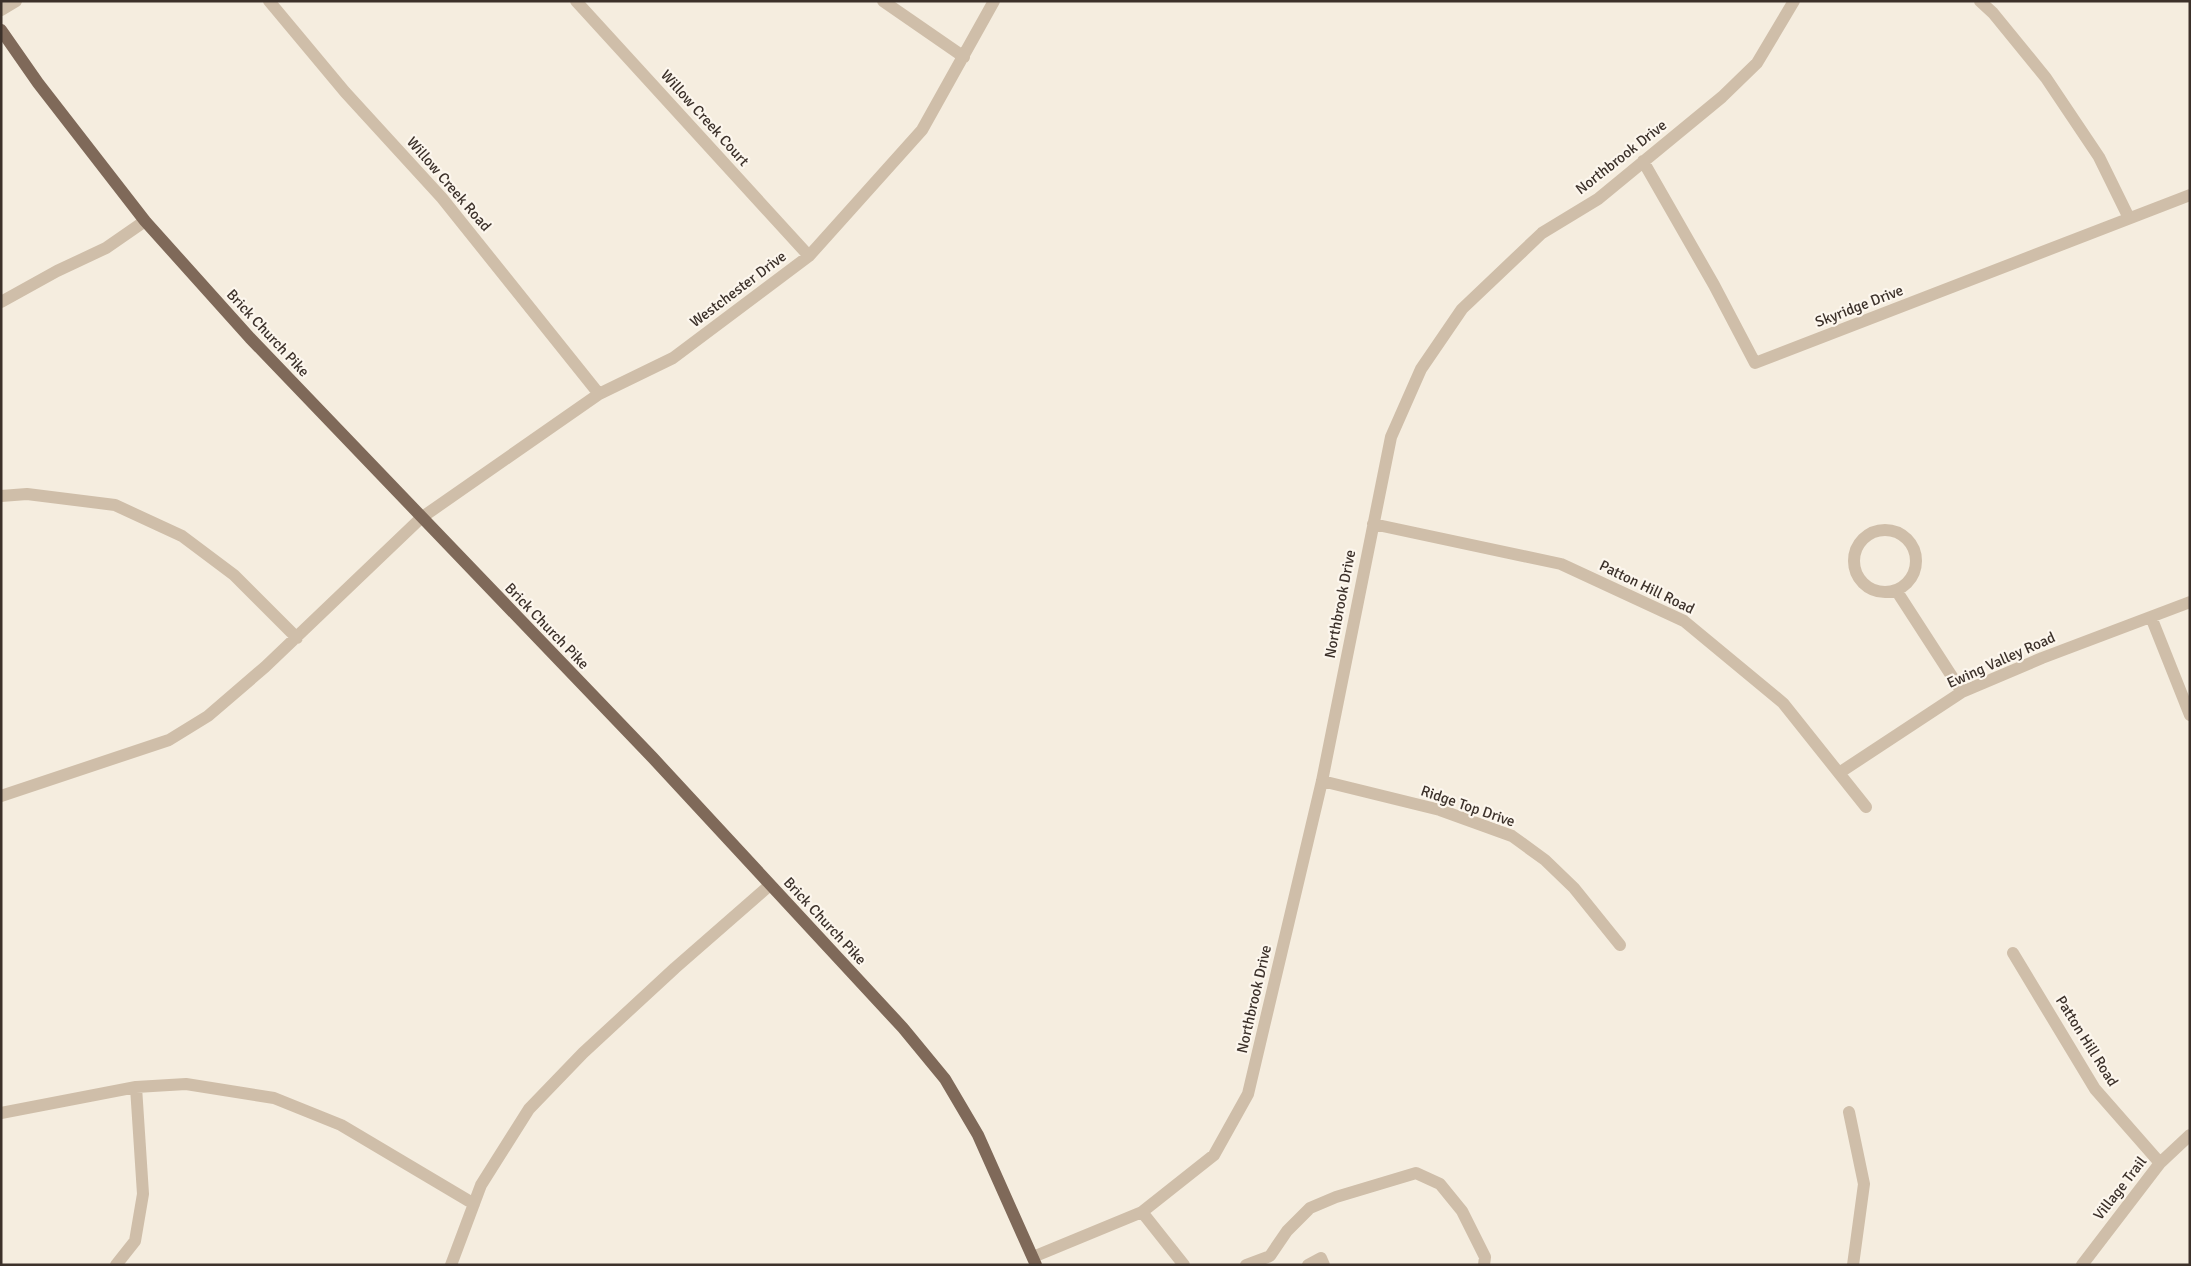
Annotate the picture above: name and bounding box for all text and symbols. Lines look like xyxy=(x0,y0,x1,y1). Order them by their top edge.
street label: Willow Creek Court xyxy=(657,66,753,170)
street label: Northbrook Drive xyxy=(1572,116,1670,198)
street label: Willow Creek Road xyxy=(403,133,495,235)
street label: Westchester Drive xyxy=(686,247,790,331)
street label: Skyridge Drive xyxy=(1812,281,1906,331)
street label: Brick Church Pike xyxy=(223,286,313,380)
street label: Northbrook Drive xyxy=(1321,548,1359,660)
street label: Patton Hill Road xyxy=(1597,556,1697,618)
street label: Brick Church Pike xyxy=(501,579,593,673)
street label: Ewing Valley Road xyxy=(1944,628,2058,692)
street label: Ridge Top Drive xyxy=(1419,781,1517,831)
street label: Brick Church Pike xyxy=(780,874,870,968)
street label: Northbrook Drive xyxy=(1233,943,1275,1055)
street label: Patton Hill Road xyxy=(2052,992,2122,1090)
street label: Village Trail xyxy=(2090,1153,2150,1223)

